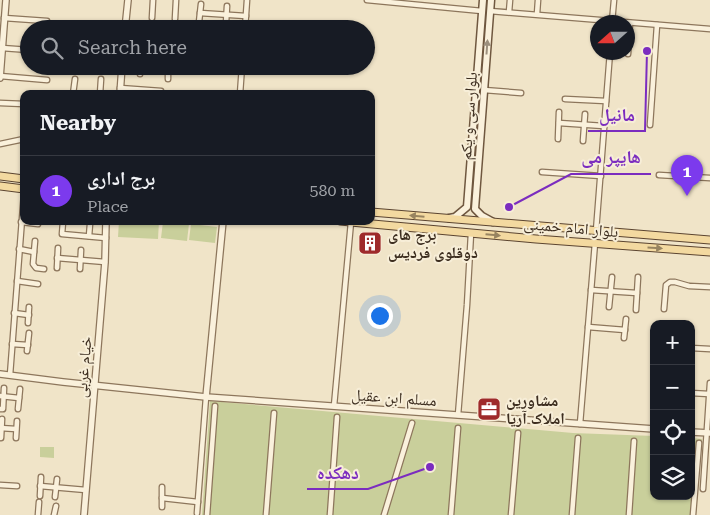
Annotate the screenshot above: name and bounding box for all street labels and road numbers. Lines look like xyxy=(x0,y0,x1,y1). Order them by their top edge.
street label: بلوار سی و یکم xyxy=(456,71,482,161)
street label: بلوار امام خمینی xyxy=(523,214,619,242)
street label: خیام غربی xyxy=(71,335,97,399)
street label: مسلم ابن عقیل xyxy=(351,385,437,411)

